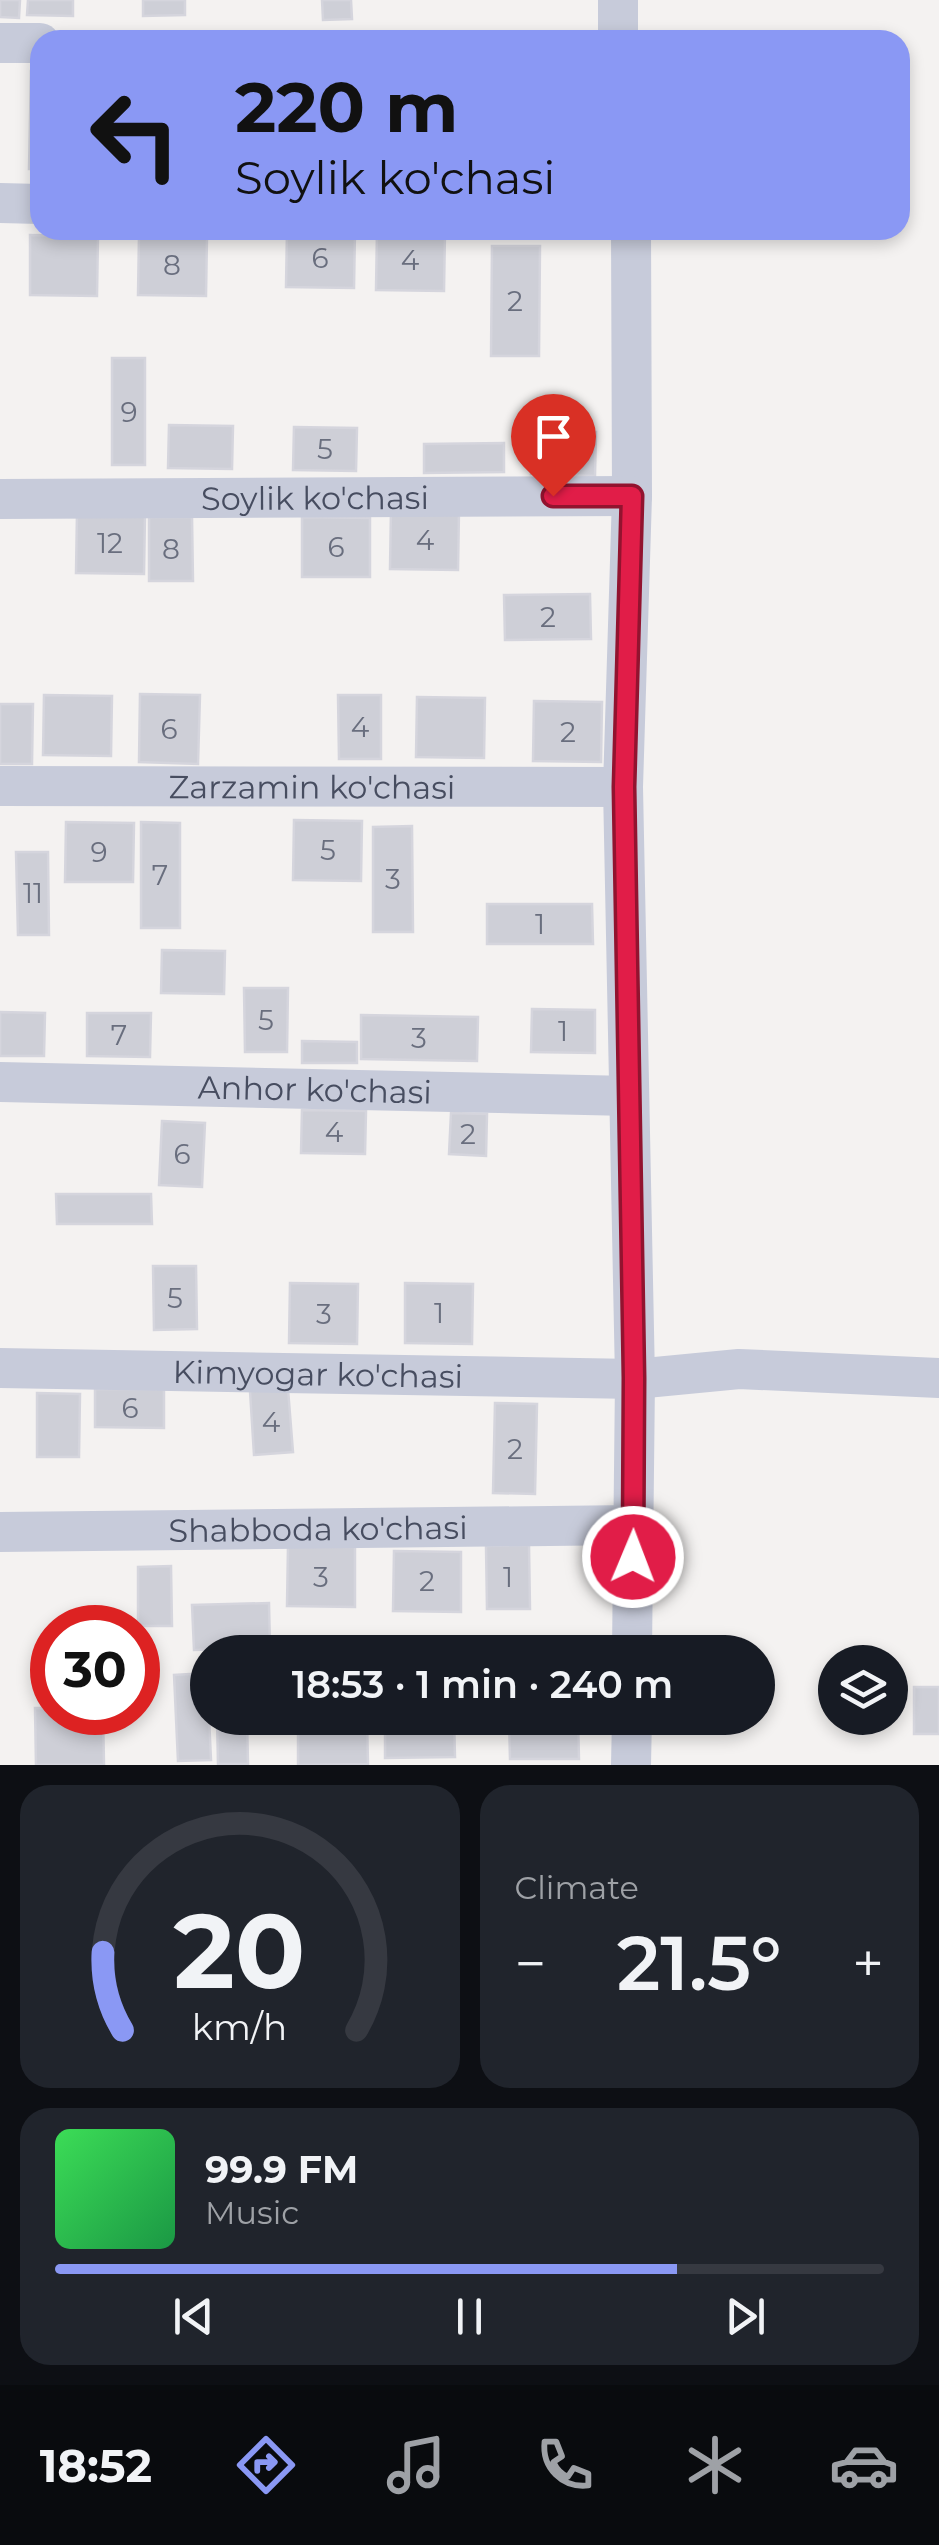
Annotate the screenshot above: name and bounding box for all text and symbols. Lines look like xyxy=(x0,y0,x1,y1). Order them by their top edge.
text: 220 m xyxy=(235,64,458,150)
icon: left xyxy=(70,70,200,200)
text: Soylik ko'chasi xyxy=(235,150,555,205)
house number: 6 xyxy=(311,241,329,275)
house number: 4 xyxy=(401,243,420,277)
house number: 8 xyxy=(163,248,181,282)
house number: 2 xyxy=(507,284,523,318)
pin xyxy=(511,394,596,497)
house number: 9 xyxy=(120,395,138,429)
icon: arrive xyxy=(526,409,581,464)
house number: 5 xyxy=(317,432,333,466)
street label: Soylik ko'chasi xyxy=(201,477,429,518)
house number: 4 xyxy=(416,523,435,557)
house number: 12 xyxy=(97,526,123,560)
house number: 6 xyxy=(327,530,345,564)
house number: 8 xyxy=(162,532,180,566)
house number: 2 xyxy=(540,600,556,634)
house number: 4 xyxy=(351,710,370,744)
house number: 6 xyxy=(160,712,178,746)
house number: 2 xyxy=(560,715,576,749)
street label: Zarzamin ko'chasi xyxy=(168,767,456,806)
house number: 5 xyxy=(320,833,336,867)
house number: 9 xyxy=(90,835,108,869)
house number: 7 xyxy=(152,858,168,892)
house number: 3 xyxy=(385,862,401,896)
house number: 11 xyxy=(23,876,43,910)
house number: 1 xyxy=(535,907,545,941)
house number: 5 xyxy=(258,1003,274,1037)
house number: 1 xyxy=(558,1014,568,1048)
house number: 7 xyxy=(111,1018,127,1052)
house number: 3 xyxy=(411,1021,427,1055)
street label: Anhor ko'chasi xyxy=(197,1067,432,1111)
house number: 4 xyxy=(325,1115,344,1149)
house number: 2 xyxy=(460,1117,476,1151)
house number: 6 xyxy=(173,1137,191,1171)
house number: 5 xyxy=(167,1281,183,1315)
house number: 1 xyxy=(434,1296,444,1330)
house number: 3 xyxy=(316,1297,332,1331)
street label: Kimyogar ko'chasi xyxy=(172,1351,463,1396)
house number: 6 xyxy=(121,1391,139,1425)
house number: 4 xyxy=(262,1405,281,1439)
house number: 2 xyxy=(507,1432,523,1466)
position arrow xyxy=(581,1505,685,1609)
street label: Shabboda ko'chasi xyxy=(168,1507,468,1550)
house number: 3 xyxy=(313,1560,329,1594)
house number: 1 xyxy=(503,1560,513,1594)
house number: 2 xyxy=(419,1564,435,1598)
speed limit sign: 30 xyxy=(30,1605,160,1735)
map controls xyxy=(818,1645,908,1735)
button: layers xyxy=(818,1645,908,1735)
text: 18:53 · 1 min · 240 m xyxy=(292,1661,673,1708)
text: Climate xyxy=(515,1868,639,1907)
text: 20 xyxy=(174,1887,306,2014)
text: 21.5° xyxy=(617,1917,782,2009)
text: − xyxy=(515,1930,546,1997)
text: + xyxy=(852,1930,884,1997)
text: km/h xyxy=(192,2005,287,2049)
text: 99.9 FM xyxy=(205,2146,358,2193)
text: Music xyxy=(205,2193,299,2232)
icon: previous xyxy=(166,2289,221,2344)
icon: pause xyxy=(442,2289,497,2344)
icon: next xyxy=(718,2289,773,2344)
icon: directions xyxy=(231,2430,301,2500)
icon: music xyxy=(381,2430,451,2500)
icon: phone xyxy=(530,2430,600,2500)
icon: climate xyxy=(680,2430,750,2500)
icon: car xyxy=(829,2430,899,2500)
text: 18:52 xyxy=(40,2438,152,2493)

